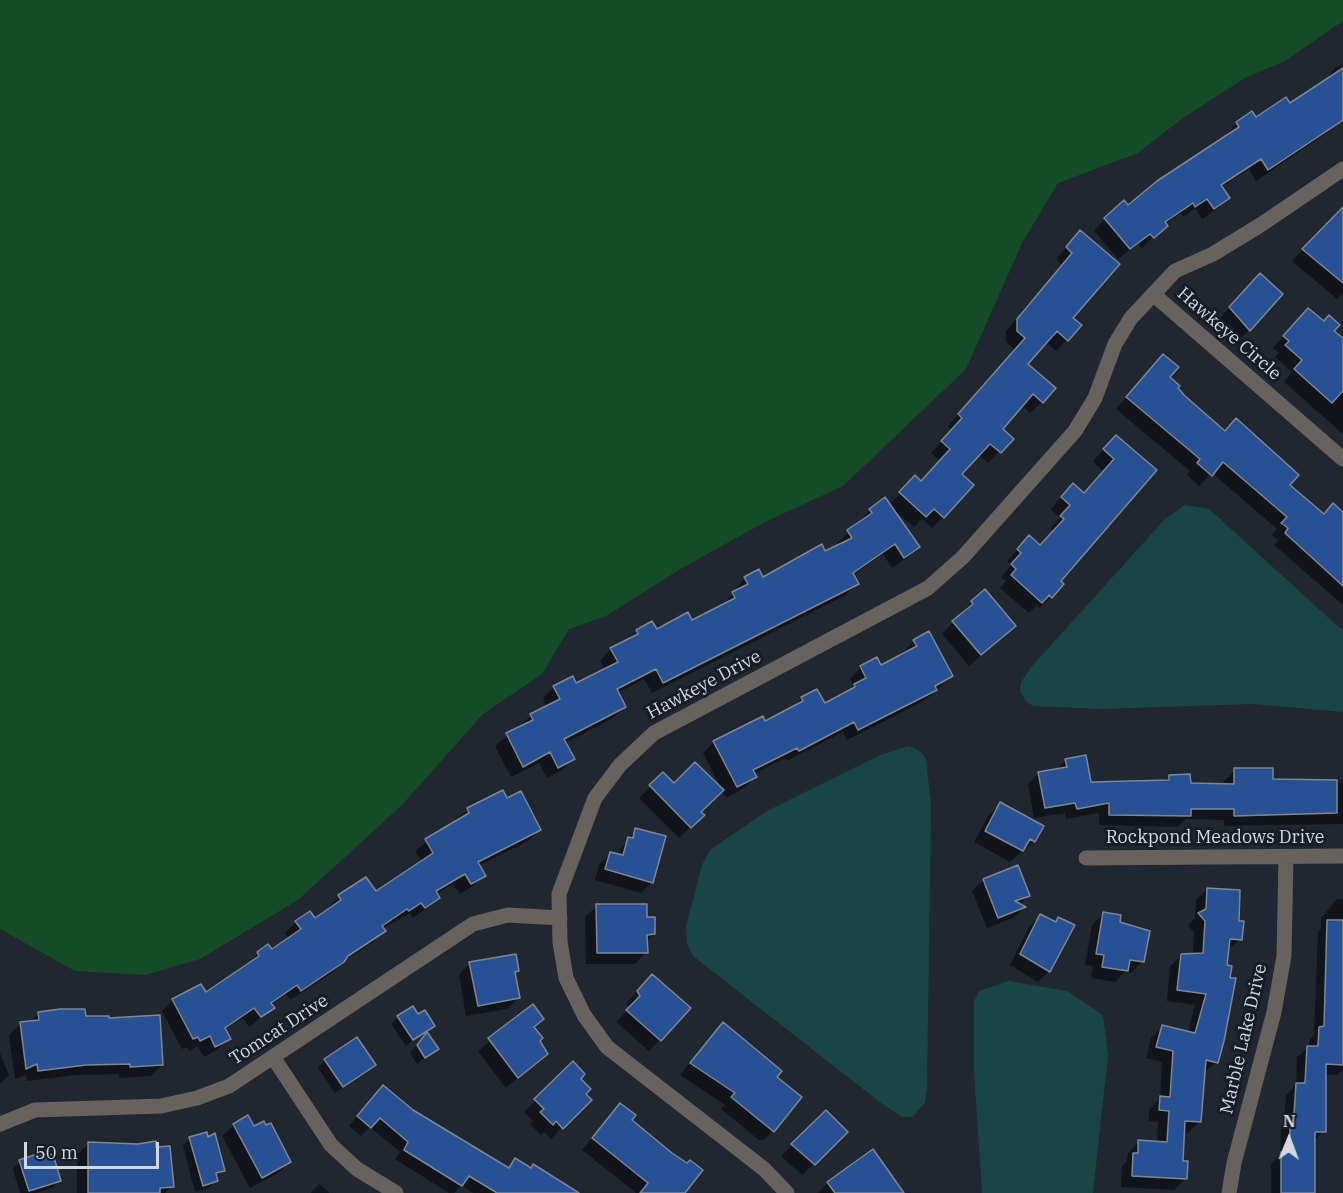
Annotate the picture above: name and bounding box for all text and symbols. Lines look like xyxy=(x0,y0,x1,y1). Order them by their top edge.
street label: Hawkeye Circle xyxy=(1173,283,1285,385)
street label: Hawkeye Drive xyxy=(643,646,765,724)
street label: Rockpond Meadows Drive xyxy=(1106,827,1324,849)
street label: Marble Lake Drive xyxy=(1216,962,1272,1116)
street label: Tomcat Drive xyxy=(226,990,332,1070)
north arrow xyxy=(1259,1109,1319,1169)
text: N xyxy=(1283,1111,1296,1131)
scale bar xyxy=(27,1130,162,1168)
text: 50 m xyxy=(35,1141,78,1164)

